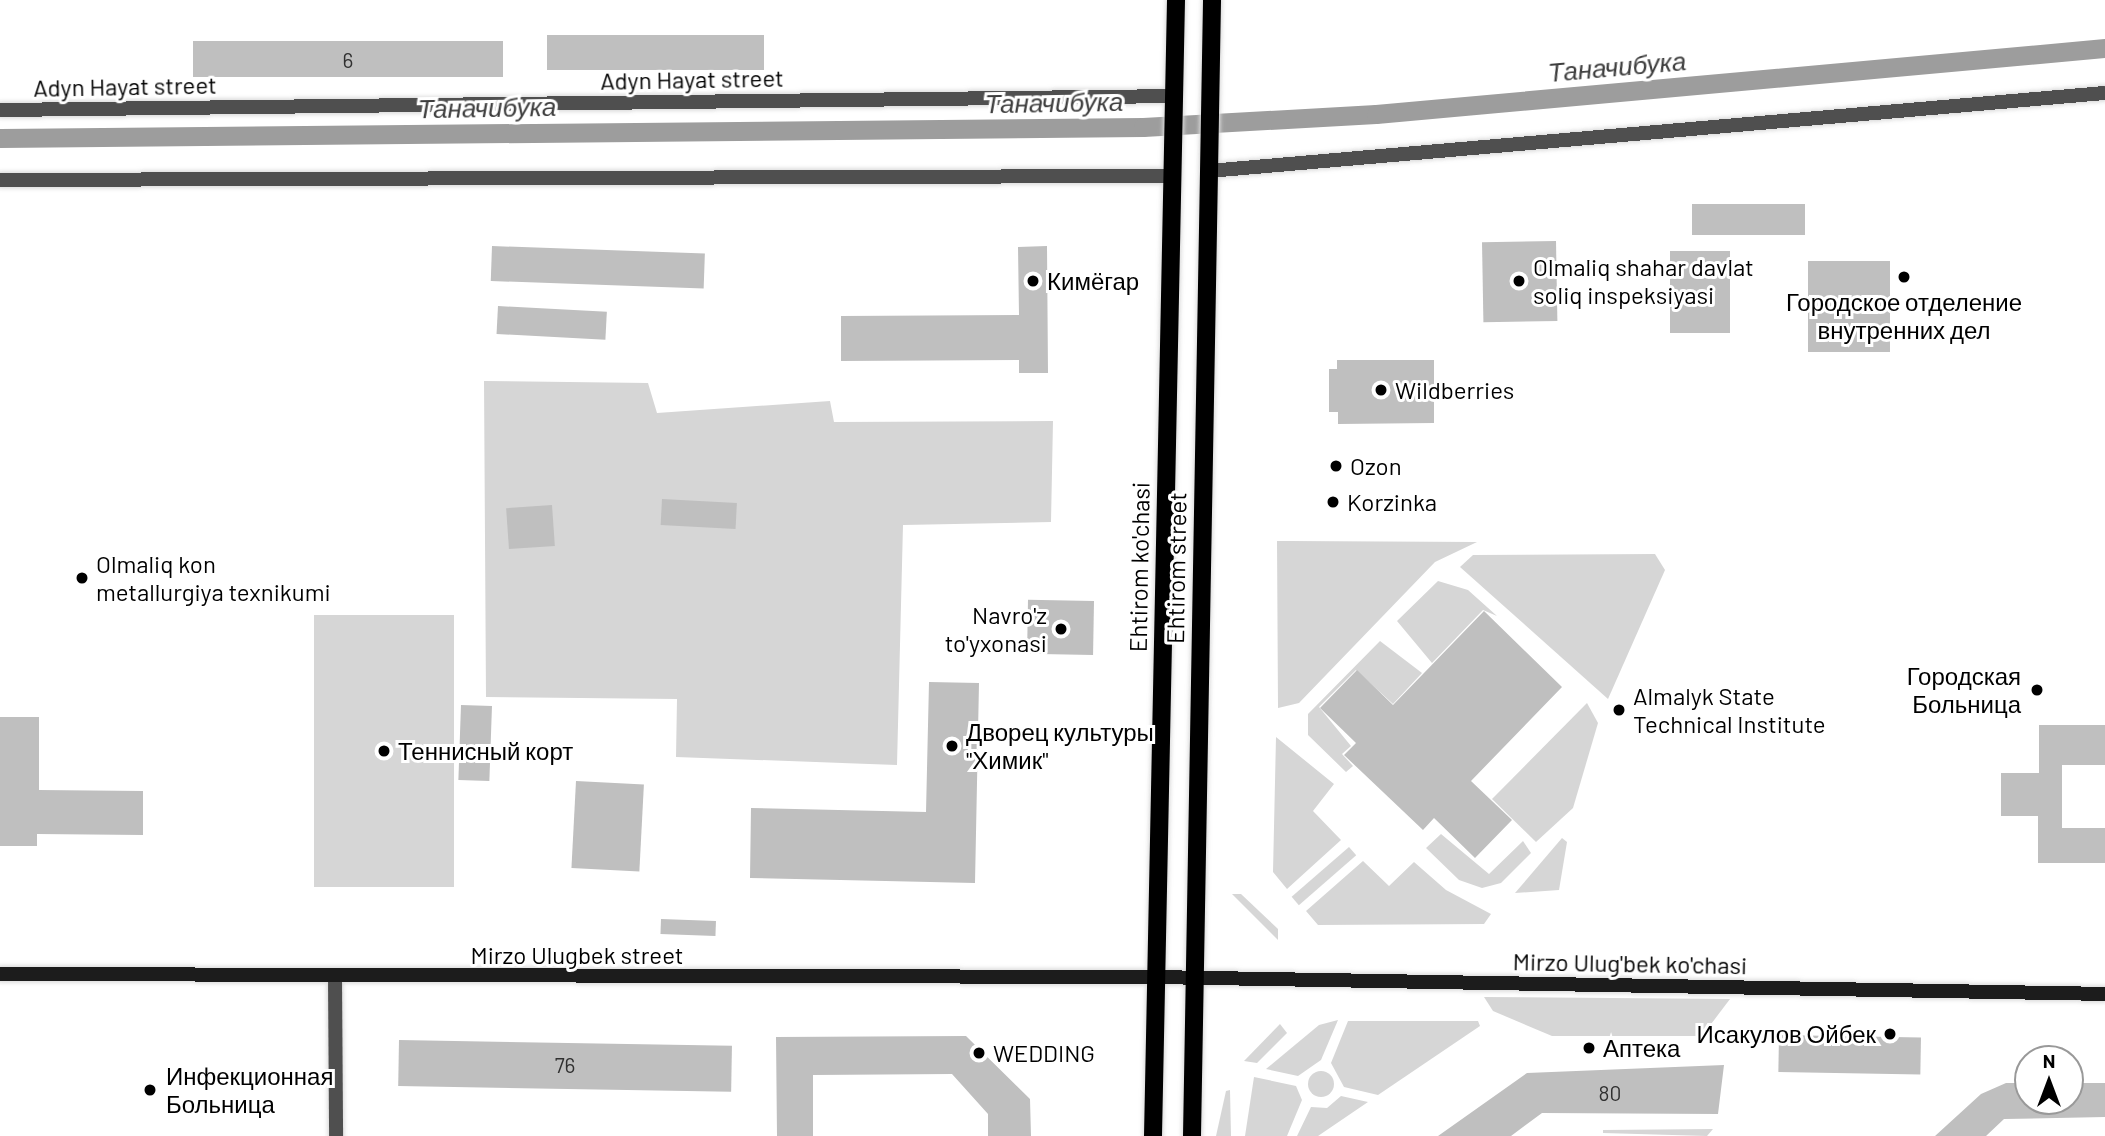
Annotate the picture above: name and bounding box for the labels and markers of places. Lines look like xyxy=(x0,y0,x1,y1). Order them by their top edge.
place label: Olmaliq shahar davlat soliq inspeksiyasi xyxy=(1533,253,1754,309)
place label: Кимёгар xyxy=(1047,267,1139,295)
marker: Городское отделение внутренних дел xyxy=(1896,269,1912,285)
marker: Кимёгар xyxy=(1025,273,1041,289)
marker: Olmaliq shahar davlat soliq inspeksiyasi xyxy=(1511,273,1527,289)
place label: Городское отделение внутренних дел xyxy=(1786,288,2022,344)
place label: Wildberries xyxy=(1395,376,1514,404)
marker: Wildberries xyxy=(1373,382,1389,398)
place label: Ozon xyxy=(1350,452,1402,480)
marker: Ozon xyxy=(1328,458,1344,474)
place label: Korzinka xyxy=(1347,488,1437,516)
marker: Korzinka xyxy=(1325,494,1341,510)
place label: Olmaliq kon metallurgiya texnikumi xyxy=(96,550,331,606)
marker: Olmaliq kon metallurgiya texnikumi xyxy=(74,570,90,586)
place label: Navro'z to'yxonasi xyxy=(945,601,1047,657)
marker: Navro'z to'yxonasi xyxy=(1053,621,1069,637)
place label: Городская Больница xyxy=(1907,662,2021,718)
marker: Городская Больница xyxy=(2027,680,2047,700)
place label: Almalyk State Technical Institute xyxy=(1633,682,1826,738)
marker: Almalyk State Technical Institute xyxy=(1611,702,1627,718)
place label: Дворец культуры "Химик" xyxy=(966,718,1154,774)
place label: Теннисный корт xyxy=(398,737,573,765)
marker: Дворец культуры "Химик" xyxy=(944,738,960,754)
marker: Теннисный корт xyxy=(376,743,392,759)
place label: Исакулов Ойбек xyxy=(1697,1020,1876,1048)
marker: Исакулов Ойбек xyxy=(1882,1026,1898,1042)
place label: Аптека xyxy=(1603,1034,1680,1062)
place label: WEDDING xyxy=(993,1039,1095,1067)
marker: Аптека xyxy=(1581,1040,1597,1056)
marker: WEDDING xyxy=(971,1045,987,1061)
place label: Инфекционная Больница xyxy=(166,1062,333,1118)
marker: Инфекционная Больница xyxy=(140,1080,160,1100)

